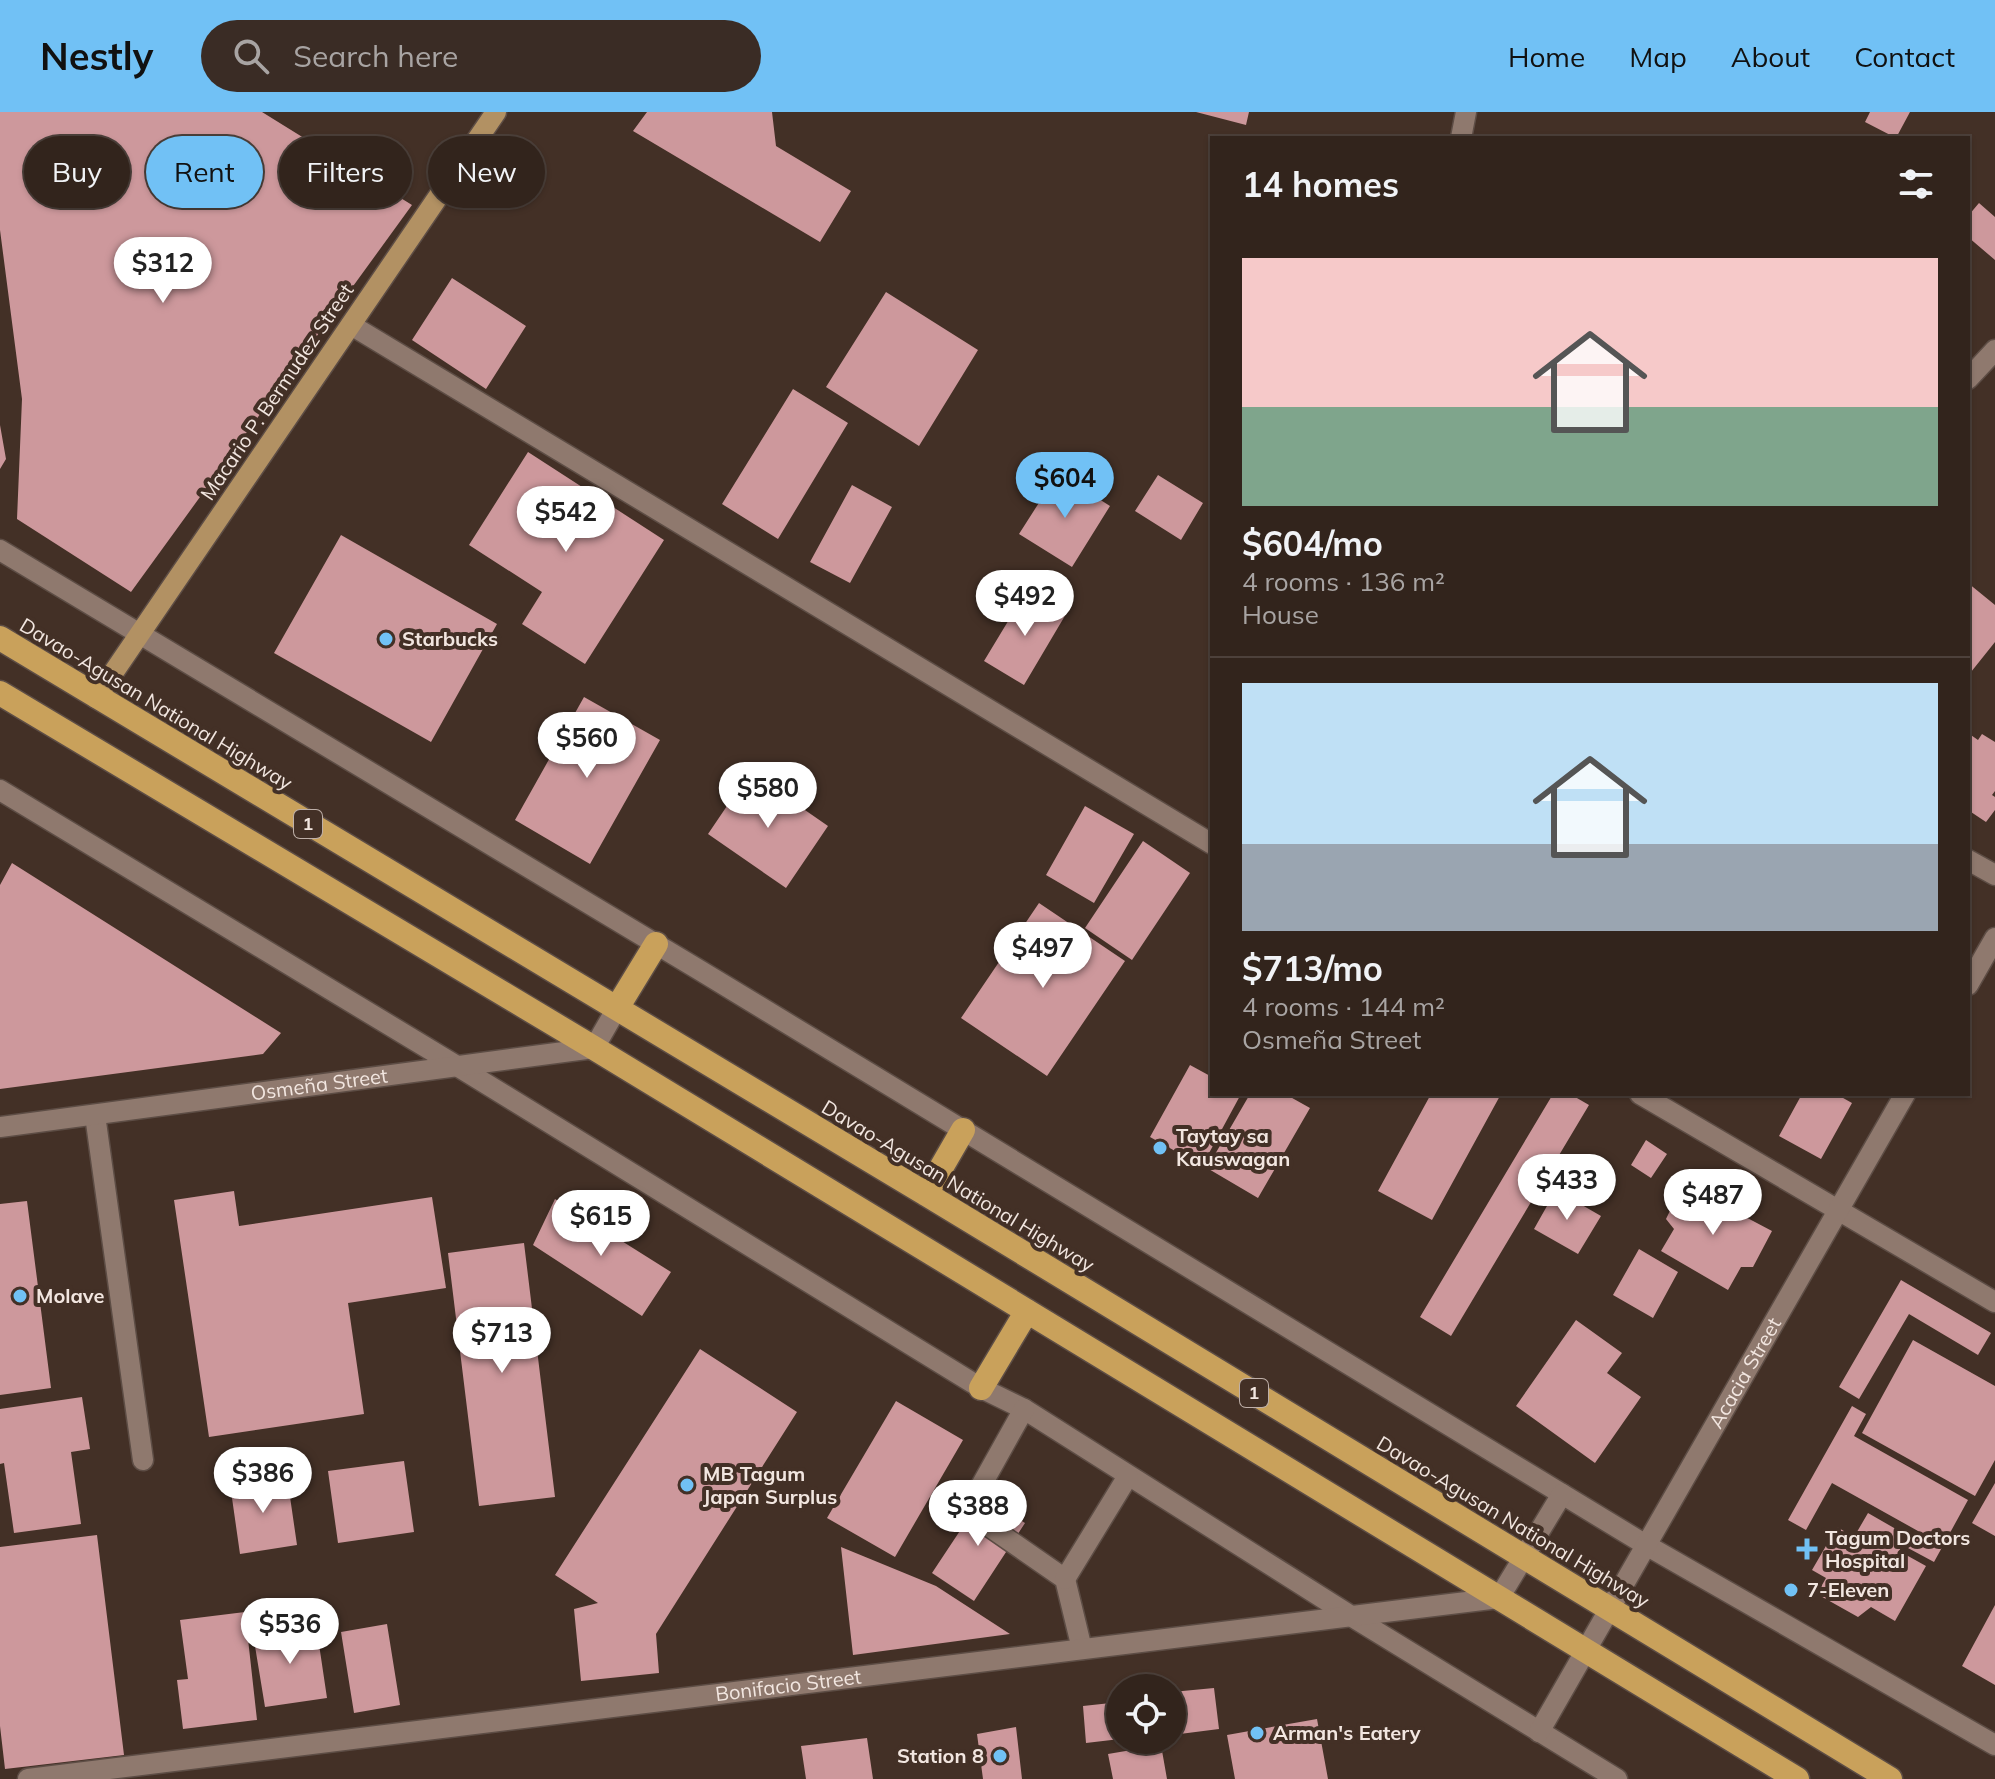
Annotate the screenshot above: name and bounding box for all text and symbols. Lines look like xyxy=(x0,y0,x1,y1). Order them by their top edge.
search box xyxy=(201,20,761,92)
text: Nestly xyxy=(40,32,153,80)
icon: search xyxy=(229,34,273,78)
text: Search here xyxy=(293,37,458,75)
text: Home xyxy=(1508,39,1585,74)
text: Map xyxy=(1629,39,1687,74)
text: About xyxy=(1731,39,1810,74)
text: Contact xyxy=(1854,39,1955,74)
chip: Buy xyxy=(24,136,130,208)
chip: Rent xyxy=(146,136,263,208)
chip: Filters xyxy=(279,136,412,208)
chip: New xyxy=(428,136,545,208)
icon: filters xyxy=(1894,162,1938,206)
text: 14 homes xyxy=(1242,163,1399,206)
pin: $312 xyxy=(116,237,210,305)
text: $312 xyxy=(132,246,194,279)
street label: Macario P. Bermudez Street xyxy=(195,279,359,505)
icon: home xyxy=(1518,310,1662,454)
pin: $604 xyxy=(1018,452,1112,520)
text: $604 xyxy=(1034,461,1096,494)
pin: $542 xyxy=(519,486,613,554)
text: $542 xyxy=(535,495,597,528)
text: $604/mo xyxy=(1242,522,1383,565)
text: 4 rooms · 136 m² xyxy=(1242,565,1445,598)
pin: $492 xyxy=(978,570,1072,638)
text: $492 xyxy=(994,579,1056,612)
text: House xyxy=(1242,598,1319,631)
street label: Davao-Agusan National Highway xyxy=(15,612,297,795)
place label: Starbucks xyxy=(402,626,498,651)
marker: Starbucks xyxy=(377,630,395,648)
pin: $560 xyxy=(540,712,634,780)
text: $560 xyxy=(556,721,618,754)
icon: home xyxy=(1518,735,1662,879)
pin: $580 xyxy=(721,762,815,830)
text: $580 xyxy=(737,771,799,804)
road number: 1 xyxy=(294,810,322,838)
pin: $497 xyxy=(996,922,1090,990)
text: $497 xyxy=(1012,931,1074,964)
text: $713/mo xyxy=(1242,947,1383,990)
text: 4 rooms · 144 m² xyxy=(1242,990,1445,1023)
text: Osmeña Street xyxy=(1242,1023,1421,1056)
street label: Osmeña Street xyxy=(249,1063,389,1106)
street label: Davao-Agusan National Highway xyxy=(817,1094,1099,1277)
place label: Taytay sa Kauswagan xyxy=(1176,1123,1290,1171)
marker: Taytay sa Kauswagan xyxy=(1151,1139,1169,1157)
pin: $433 xyxy=(1520,1154,1614,1222)
text: $433 xyxy=(1536,1163,1598,1196)
pin: $487 xyxy=(1666,1169,1760,1237)
text: $487 xyxy=(1682,1178,1744,1211)
pin: $615 xyxy=(554,1190,648,1258)
text: $615 xyxy=(570,1199,632,1232)
place label: Molave xyxy=(36,1283,104,1308)
marker: Molave xyxy=(11,1287,29,1305)
pin: $713 xyxy=(455,1307,549,1375)
street label: Acacia Street xyxy=(1703,1313,1786,1433)
text: $713 xyxy=(471,1316,533,1349)
road number: 1 xyxy=(1240,1379,1268,1407)
street label: Davao-Agusan National Highway xyxy=(1372,1430,1654,1613)
pin: $386 xyxy=(216,1447,310,1515)
text: $386 xyxy=(232,1456,294,1489)
place label: MB Tagum Japan Surplus xyxy=(703,1461,837,1509)
marker: MB Tagum Japan Surplus xyxy=(678,1476,696,1494)
pin: $388 xyxy=(931,1480,1025,1548)
text: $388 xyxy=(947,1489,1009,1522)
place label: Tagum Doctors Hospital xyxy=(1825,1525,1970,1573)
marker: Tagum Doctors Hospital xyxy=(1796,1538,1818,1560)
place label: 7-Eleven xyxy=(1807,1577,1889,1602)
marker: 7-Eleven xyxy=(1782,1581,1800,1599)
pin: $536 xyxy=(243,1598,337,1666)
text: $536 xyxy=(259,1607,321,1640)
street label: Bonifacio Street xyxy=(714,1664,863,1706)
map controls xyxy=(1106,1674,1186,1754)
button: locate xyxy=(1106,1674,1186,1754)
place label: Arman's Eatery xyxy=(1273,1720,1421,1745)
marker: Arman's Eatery xyxy=(1248,1724,1266,1742)
place label: Station 8 xyxy=(897,1743,984,1768)
marker: Station 8 xyxy=(991,1747,1009,1765)

